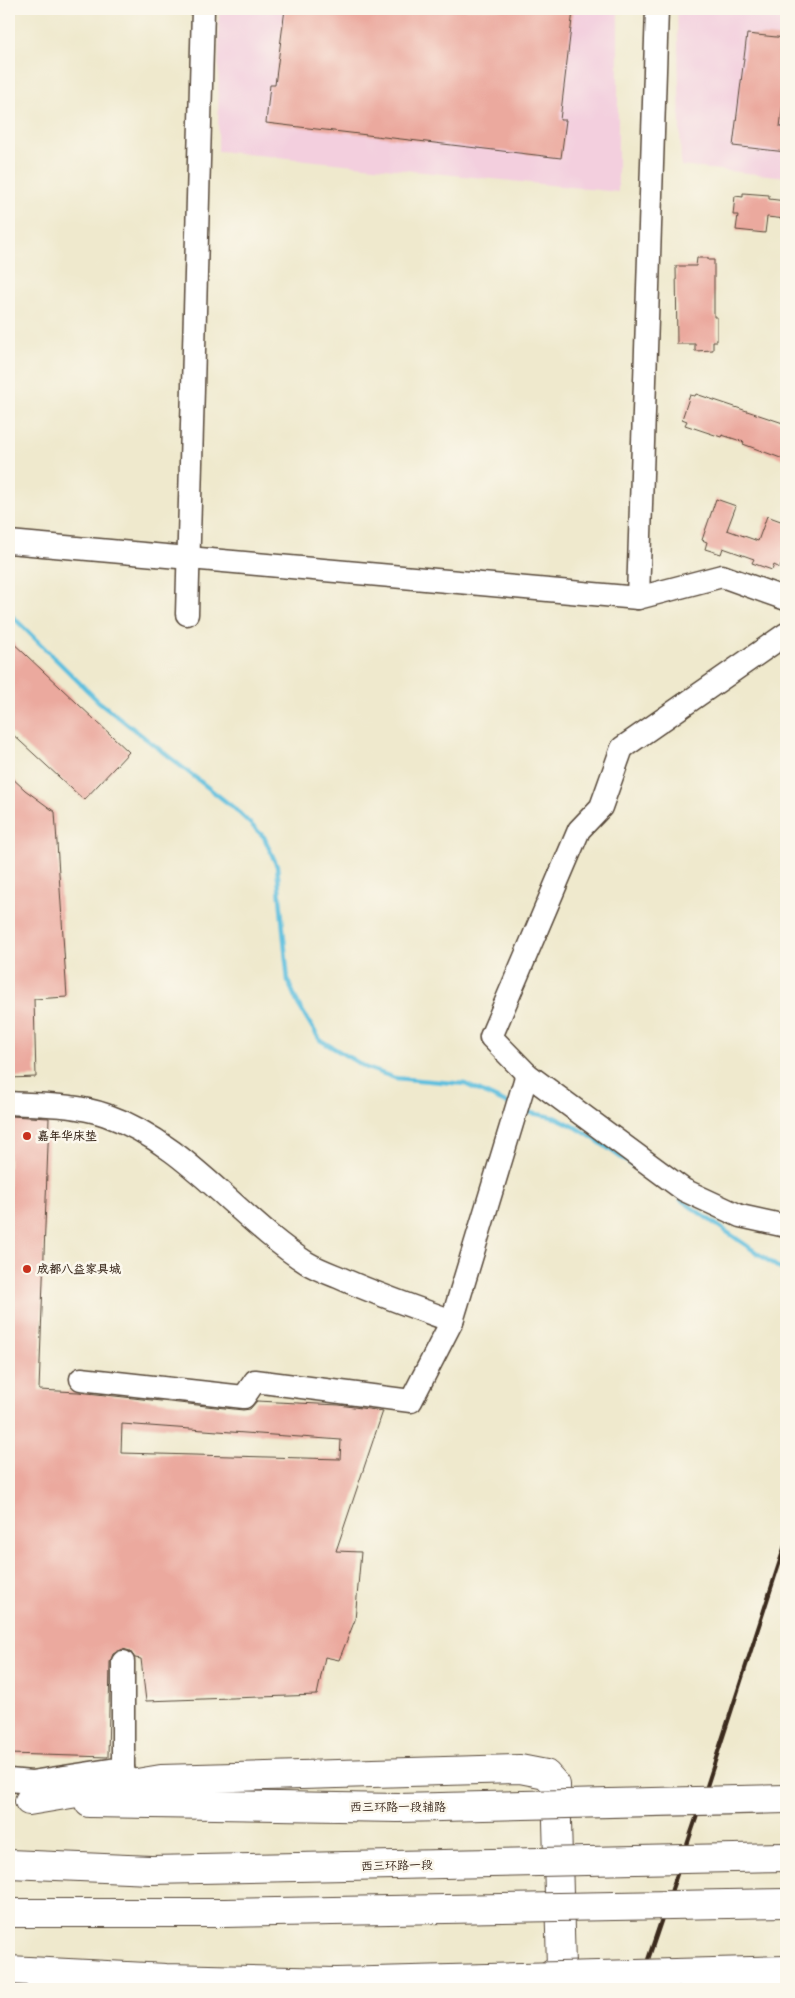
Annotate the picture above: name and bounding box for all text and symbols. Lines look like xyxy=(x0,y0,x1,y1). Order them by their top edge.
place label: 嘉年华床垫 xyxy=(37,1129,97,1144)
marker: 嘉年华床垫 xyxy=(21,1130,33,1142)
place label: 成都八益家具城 xyxy=(37,1262,121,1277)
marker: 成都八益家具城 xyxy=(21,1263,33,1275)
street label: 西三环路一段辅路 xyxy=(350,1800,446,1815)
street label: 西三环路一段 xyxy=(361,1858,433,1874)

